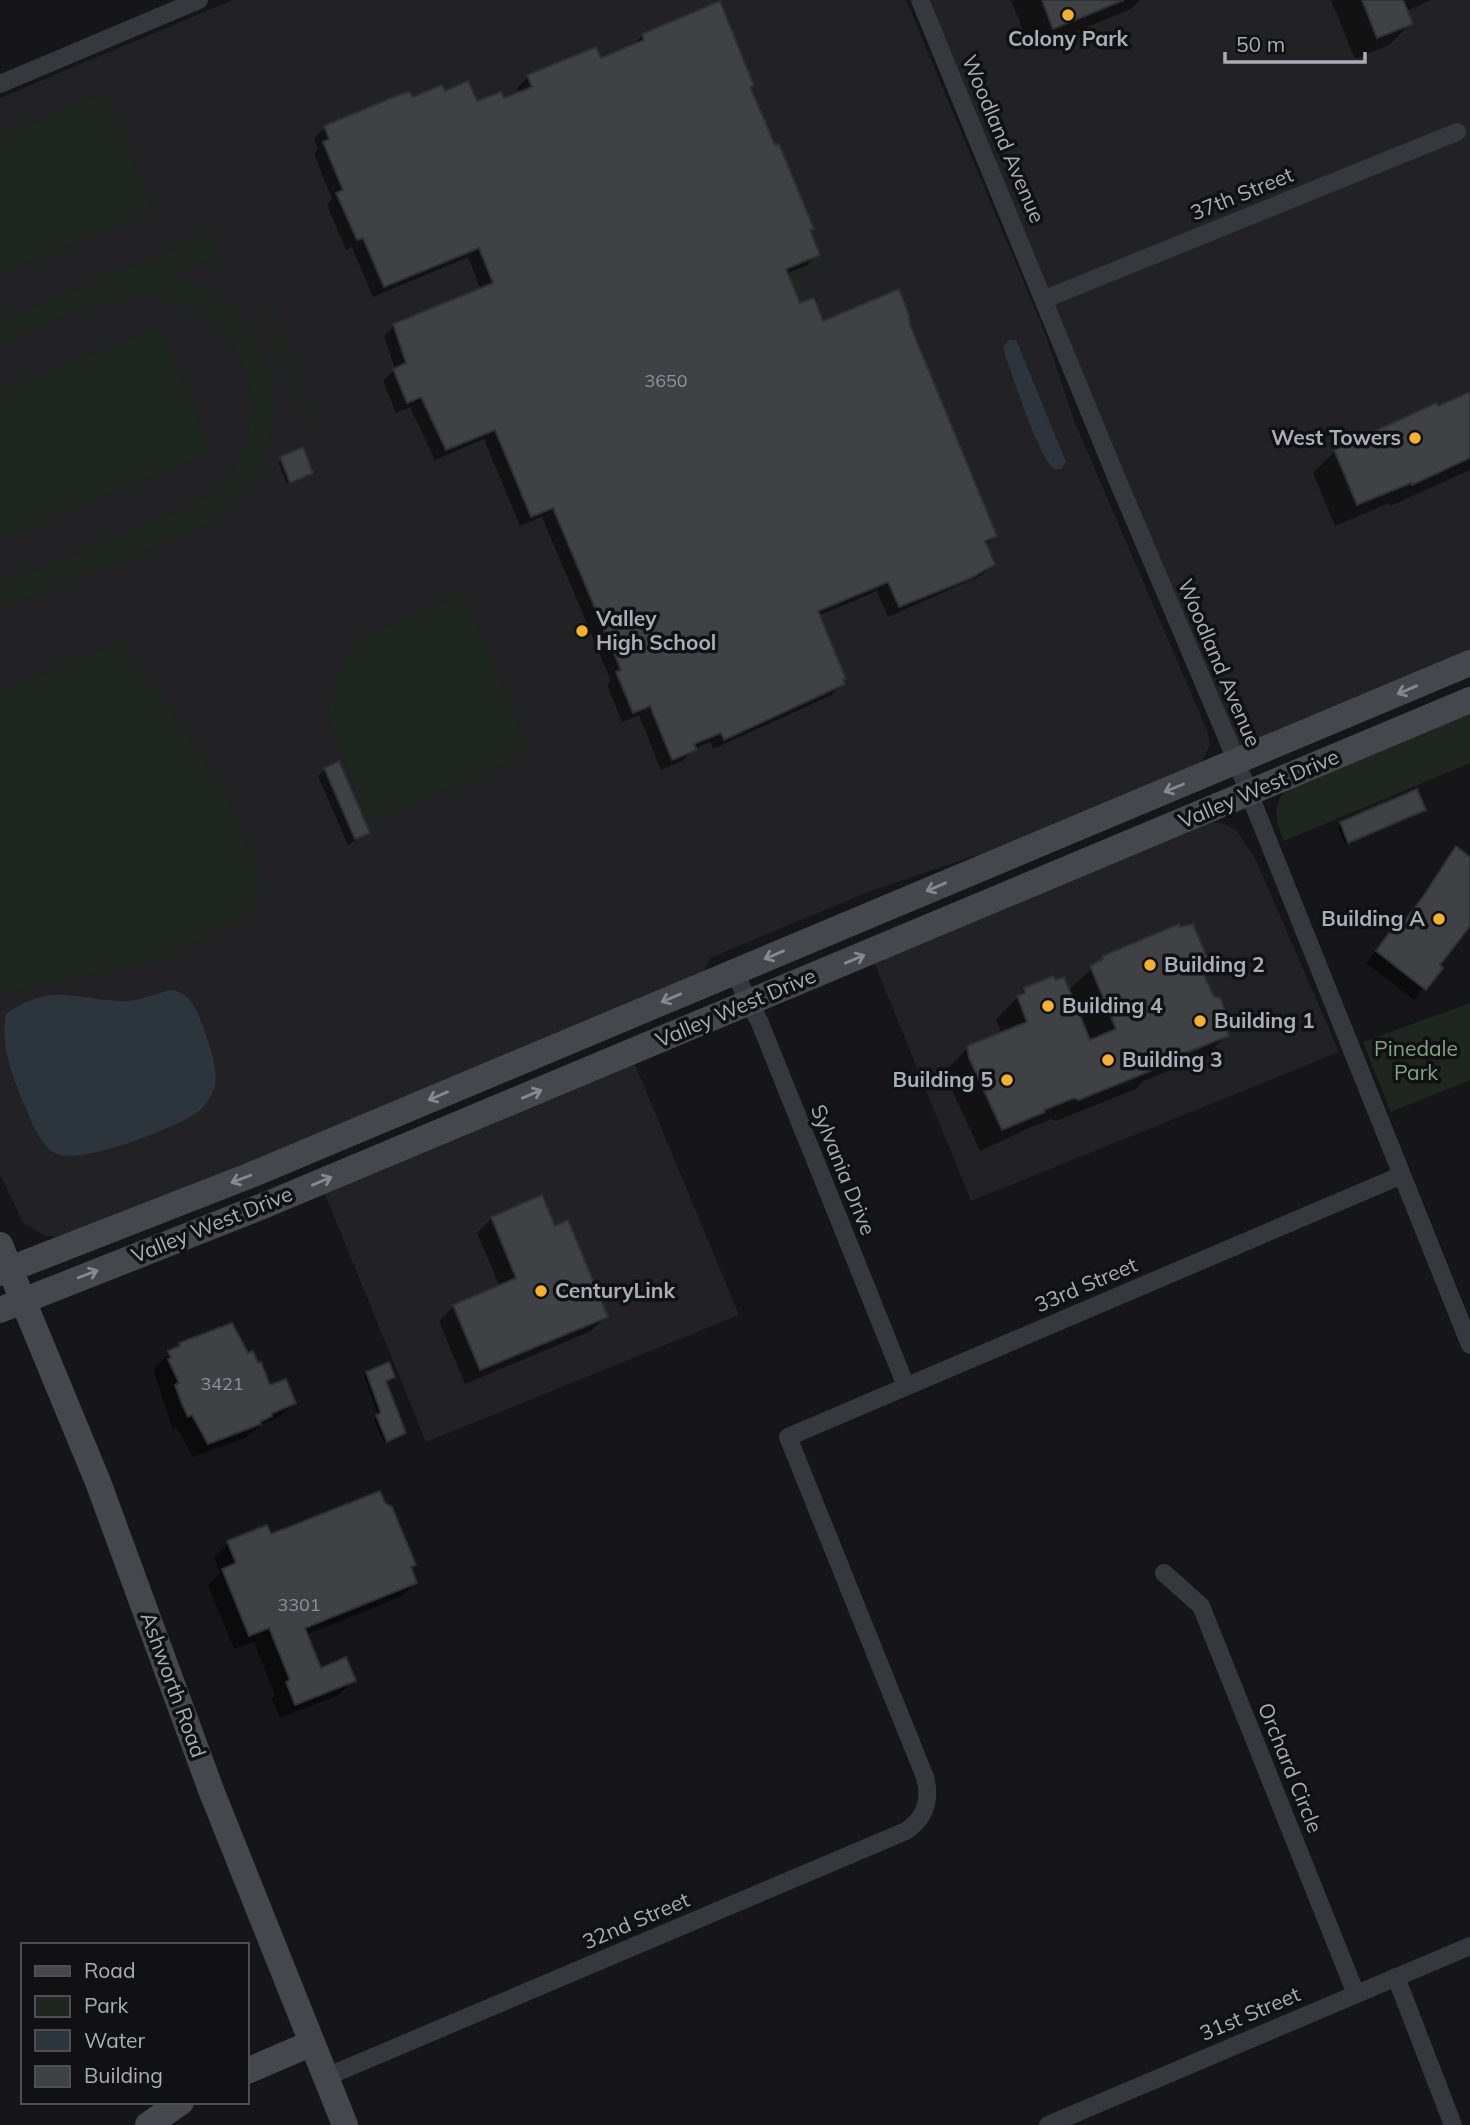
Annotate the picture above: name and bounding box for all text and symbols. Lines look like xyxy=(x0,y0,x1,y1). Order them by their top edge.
marker: Colony Park xyxy=(1060,7,1076,23)
scale bar xyxy=(1225,21,1365,65)
place label: Colony Park xyxy=(1008,25,1128,51)
text: 50 m xyxy=(1236,31,1285,57)
street label: Woodland Avenue xyxy=(957,51,1051,226)
street label: 37th Street xyxy=(1186,161,1297,225)
house number: 3650 xyxy=(644,369,688,392)
place label: West Towers xyxy=(1271,424,1401,450)
marker: West Towers xyxy=(1407,430,1423,446)
street label: Woodland Avenue xyxy=(1173,575,1267,750)
place label: Valley High School xyxy=(595,605,716,655)
marker: Valley High School xyxy=(574,623,590,639)
one-way arrow xyxy=(1397,684,1418,697)
street label: Valley West Drive xyxy=(1175,743,1343,834)
one-way arrow xyxy=(1163,783,1185,796)
one-way arrow xyxy=(925,882,947,895)
place label: Building A xyxy=(1321,905,1425,931)
marker: Building A xyxy=(1431,911,1447,927)
one-way arrow xyxy=(764,949,786,962)
one-way arrow xyxy=(843,951,865,964)
place label: Building 2 xyxy=(1164,951,1265,977)
marker: Building 2 xyxy=(1142,957,1158,973)
street label: Valley West Drive xyxy=(652,962,820,1053)
place label: Building 4 xyxy=(1062,992,1163,1018)
one-way arrow xyxy=(660,993,682,1006)
marker: Building 4 xyxy=(1040,998,1056,1014)
place label: Building 1 xyxy=(1214,1007,1315,1033)
marker: Building 1 xyxy=(1192,1013,1208,1029)
park label: Pinedale Park xyxy=(1374,1035,1458,1085)
place label: Building 3 xyxy=(1122,1046,1223,1072)
marker: Building 3 xyxy=(1100,1052,1116,1068)
place label: Building 5 xyxy=(892,1066,993,1092)
marker: Building 5 xyxy=(999,1072,1015,1088)
one-way arrow xyxy=(520,1086,542,1099)
one-way arrow xyxy=(428,1090,450,1103)
street label: Sylvania Drive xyxy=(806,1100,882,1239)
one-way arrow xyxy=(230,1174,252,1186)
one-way arrow xyxy=(311,1174,332,1187)
street label: Valley West Drive xyxy=(127,1180,296,1268)
street label: 33rd Street xyxy=(1030,1251,1141,1317)
one-way arrow xyxy=(76,1267,98,1280)
place label: CenturyLink xyxy=(555,1277,675,1303)
marker: CenturyLink xyxy=(533,1283,549,1299)
house number: 3421 xyxy=(200,1372,244,1395)
house number: 3301 xyxy=(277,1593,321,1616)
street label: Ashworth Road xyxy=(136,1608,212,1761)
street label: Orchard Circle xyxy=(1253,1699,1329,1837)
street label: 32nd Street xyxy=(578,1886,693,1954)
legend xyxy=(21,1943,248,2104)
text: Road xyxy=(84,1957,135,1983)
street label: 31st Street xyxy=(1196,1980,1304,2046)
text: Park xyxy=(84,1992,128,2018)
text: Water xyxy=(84,2027,145,2053)
text: Building xyxy=(84,2062,163,2088)

